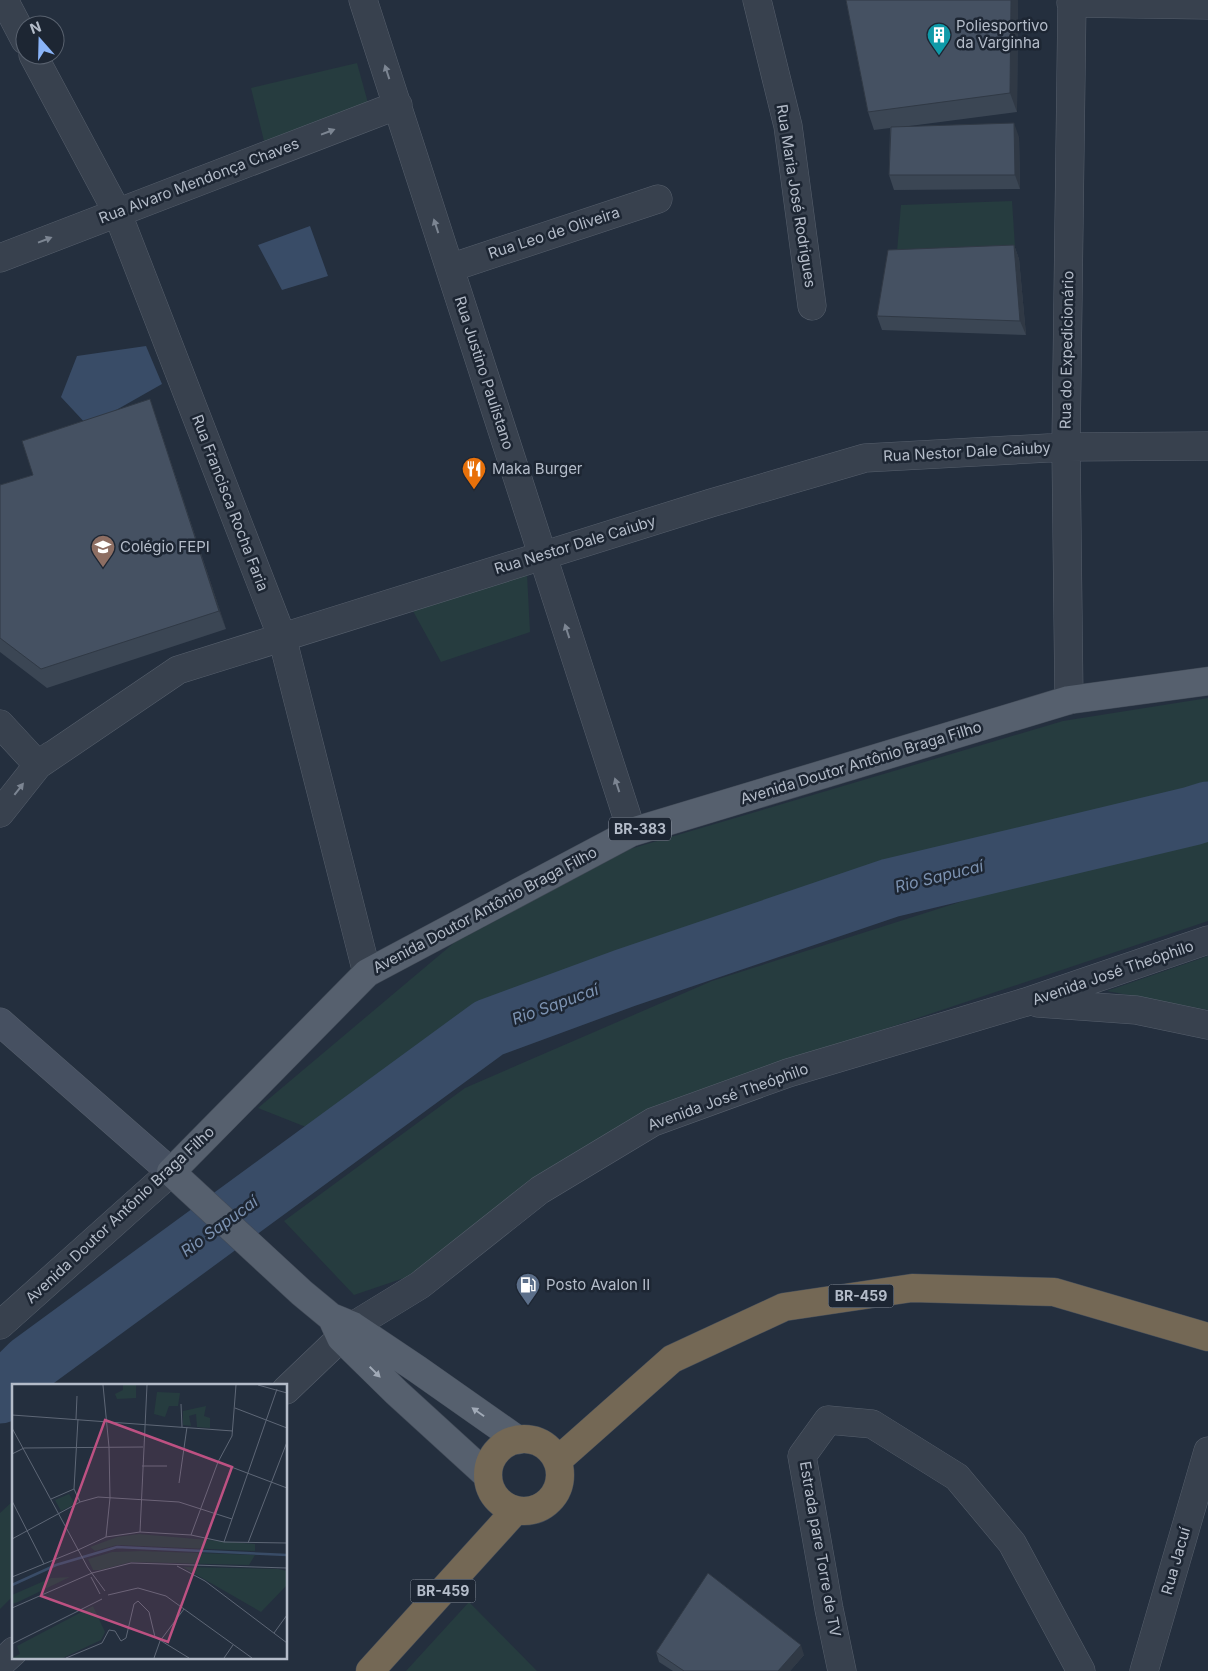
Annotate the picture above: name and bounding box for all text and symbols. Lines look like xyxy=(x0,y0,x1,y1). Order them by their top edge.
north arrow xyxy=(15,15,65,65)
place label: Poliesportivo da Varginha xyxy=(956,16,1048,52)
text: N xyxy=(27,18,43,37)
building icon: Poliesportivo da Varginha xyxy=(926,22,952,56)
one-way arrow xyxy=(382,64,390,79)
street label: Rua Maria José Rodrigues xyxy=(773,103,820,289)
one-way arrow xyxy=(321,128,336,136)
street label: Rua Alvaro Mendonça Chaves xyxy=(96,133,302,228)
street label: Rua Leo de Oliveira xyxy=(486,202,622,263)
one-way arrow xyxy=(432,219,440,234)
one-way arrow xyxy=(38,236,53,243)
street label: Rua do Expedicionário xyxy=(1056,271,1077,429)
street label: Rua Justino Paulistano xyxy=(451,294,518,452)
street label: Rua Francisca Rocha Faria xyxy=(188,412,273,594)
street label: Rua Nestor Dale Caiuby xyxy=(883,438,1052,465)
restaurant icon: Maka Burger xyxy=(461,456,487,490)
place label: Maka Burger xyxy=(492,459,583,478)
street label: Rua Nestor Dale Caiuby xyxy=(492,511,658,578)
school or university icon: Colégio FEPI xyxy=(90,534,116,568)
place label: Colégio FEPI xyxy=(120,537,210,556)
one-way arrow xyxy=(563,623,571,638)
street label: Avenida Doutor Antônio Braga Filho xyxy=(738,717,984,808)
one-way arrow xyxy=(613,778,621,793)
one-way arrow xyxy=(14,783,25,796)
road number: BR-383 xyxy=(609,818,671,841)
street label: Avenida Doutor Antônio Braga Filho xyxy=(369,842,600,977)
water label: Rio Sapucaí xyxy=(893,855,987,897)
street label: Avenida José Theóphilo xyxy=(1030,936,1196,1009)
water label: Rio Sapucaí xyxy=(509,978,603,1029)
street label: Avenida José Theóphilo xyxy=(645,1059,811,1134)
street label: Avenida Doutor Antônio Braga Filho xyxy=(21,1122,218,1307)
water label: Rio Sapucaí xyxy=(177,1190,263,1261)
fuel station icon: Posto Avalon II xyxy=(515,1272,541,1306)
place label: Posto Avalon II xyxy=(546,1275,650,1294)
road number: BR-459 xyxy=(828,1284,894,1308)
one-way arrow xyxy=(369,1366,381,1378)
inset map xyxy=(12,1384,288,1658)
one-way arrow xyxy=(471,1407,485,1417)
street label: Estrada pare Torre de TV xyxy=(796,1460,845,1638)
street label: Rua Jacuí xyxy=(1157,1525,1194,1597)
road number: BR-459 xyxy=(410,1580,476,1602)

